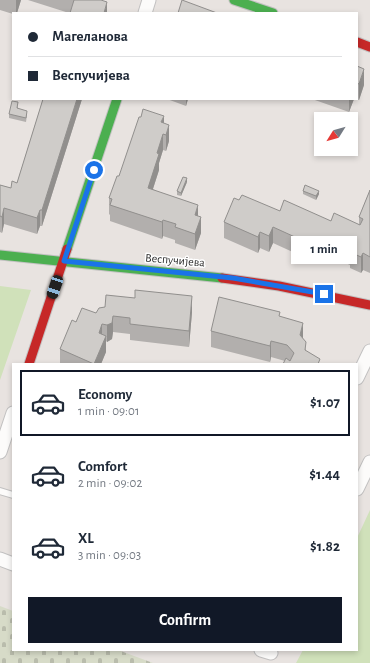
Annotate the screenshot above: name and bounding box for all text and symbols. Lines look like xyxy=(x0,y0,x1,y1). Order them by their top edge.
text: Магеланова xyxy=(52,29,128,44)
text: Веспучијева xyxy=(52,68,130,83)
north arrow xyxy=(314,112,358,156)
map controls xyxy=(314,112,358,156)
route start xyxy=(85,161,103,179)
callout: 1 min xyxy=(291,236,357,264)
text: 1 min xyxy=(310,243,338,256)
street label: Веспучијева xyxy=(145,251,206,270)
car xyxy=(45,274,65,300)
route end xyxy=(315,285,333,303)
icon: car xyxy=(30,385,66,421)
text: Economy xyxy=(78,387,132,402)
text: $1.07 xyxy=(310,395,340,410)
text: 1 min · 09:01 xyxy=(78,405,139,418)
icon: car xyxy=(30,457,66,493)
text: Comfort xyxy=(78,459,127,474)
text: $1.44 xyxy=(309,467,340,482)
text: 2 min · 09:02 xyxy=(78,477,142,490)
icon: car xyxy=(30,529,66,565)
text: XL xyxy=(78,531,94,546)
text: $1.82 xyxy=(310,539,340,554)
text: 3 min · 09:03 xyxy=(78,549,141,562)
button: Confirm xyxy=(28,597,342,643)

